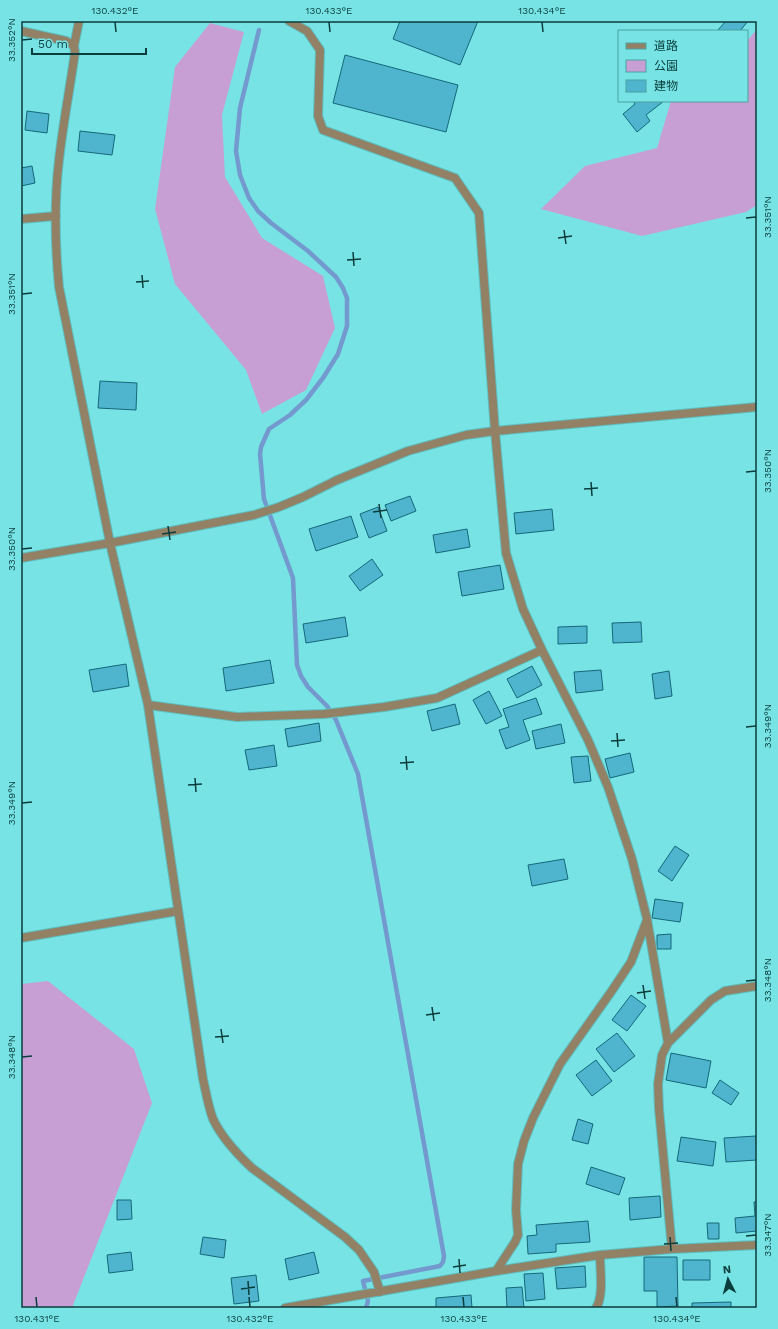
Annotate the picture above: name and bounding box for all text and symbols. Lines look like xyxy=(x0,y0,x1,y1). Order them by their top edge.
text: 130.432°E xyxy=(91,5,139,16)
text: 130.433°E xyxy=(305,5,353,16)
text: 130.434°E xyxy=(518,5,566,16)
text: 33.352°N xyxy=(6,18,17,62)
scale bar xyxy=(32,30,146,56)
legend xyxy=(618,30,748,102)
text: 50 m xyxy=(38,37,68,51)
text: 道路 xyxy=(654,39,678,53)
text: 公園 xyxy=(654,59,678,73)
text: 建物 xyxy=(654,79,678,93)
text: 33.351°N xyxy=(762,196,773,238)
text: 33.351°N xyxy=(6,273,17,315)
text: 33.350°N xyxy=(762,449,773,493)
text: 33.350°N xyxy=(6,527,17,571)
text: 33.349°N xyxy=(762,704,773,748)
text: 33.349°N xyxy=(6,781,17,825)
text: 33.348°N xyxy=(762,958,773,1002)
text: 33.348°N xyxy=(6,1035,17,1079)
text: 33.347°N xyxy=(762,1213,773,1257)
north arrow xyxy=(708,1259,748,1299)
text: N xyxy=(722,1263,732,1276)
text: 130.431°E xyxy=(14,1313,60,1324)
text: 130.432°E xyxy=(226,1313,274,1324)
text: 130.433°E xyxy=(440,1313,488,1324)
text: 130.434°E xyxy=(653,1313,701,1324)

